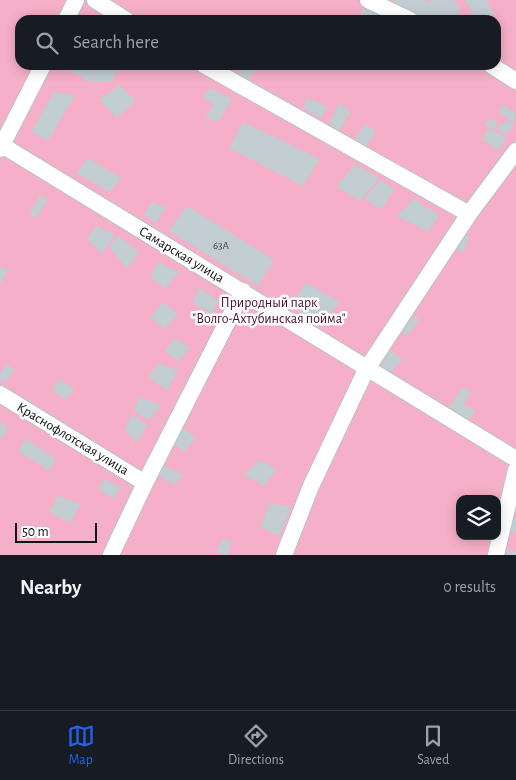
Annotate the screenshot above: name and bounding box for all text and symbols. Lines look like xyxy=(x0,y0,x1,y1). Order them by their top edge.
search box xyxy=(15,15,501,70)
icon: search xyxy=(33,29,61,57)
text: Search here xyxy=(73,33,159,52)
street label: Самарская улица xyxy=(137,224,227,286)
house number: 63А xyxy=(213,240,230,251)
park label: Природный парк "Волго-Ахтубинская пойма" xyxy=(192,296,346,326)
street label: Краснофлотская улица xyxy=(14,400,131,478)
map controls xyxy=(456,495,501,540)
button: layers xyxy=(456,495,501,540)
scale bar xyxy=(15,520,98,543)
text: 50 m xyxy=(22,525,49,539)
text: Nearby xyxy=(20,577,81,598)
text: 0 results xyxy=(443,579,496,595)
tab: Map xyxy=(67,722,95,769)
tab: Directions xyxy=(228,722,284,769)
tab: Saved xyxy=(417,722,449,769)

